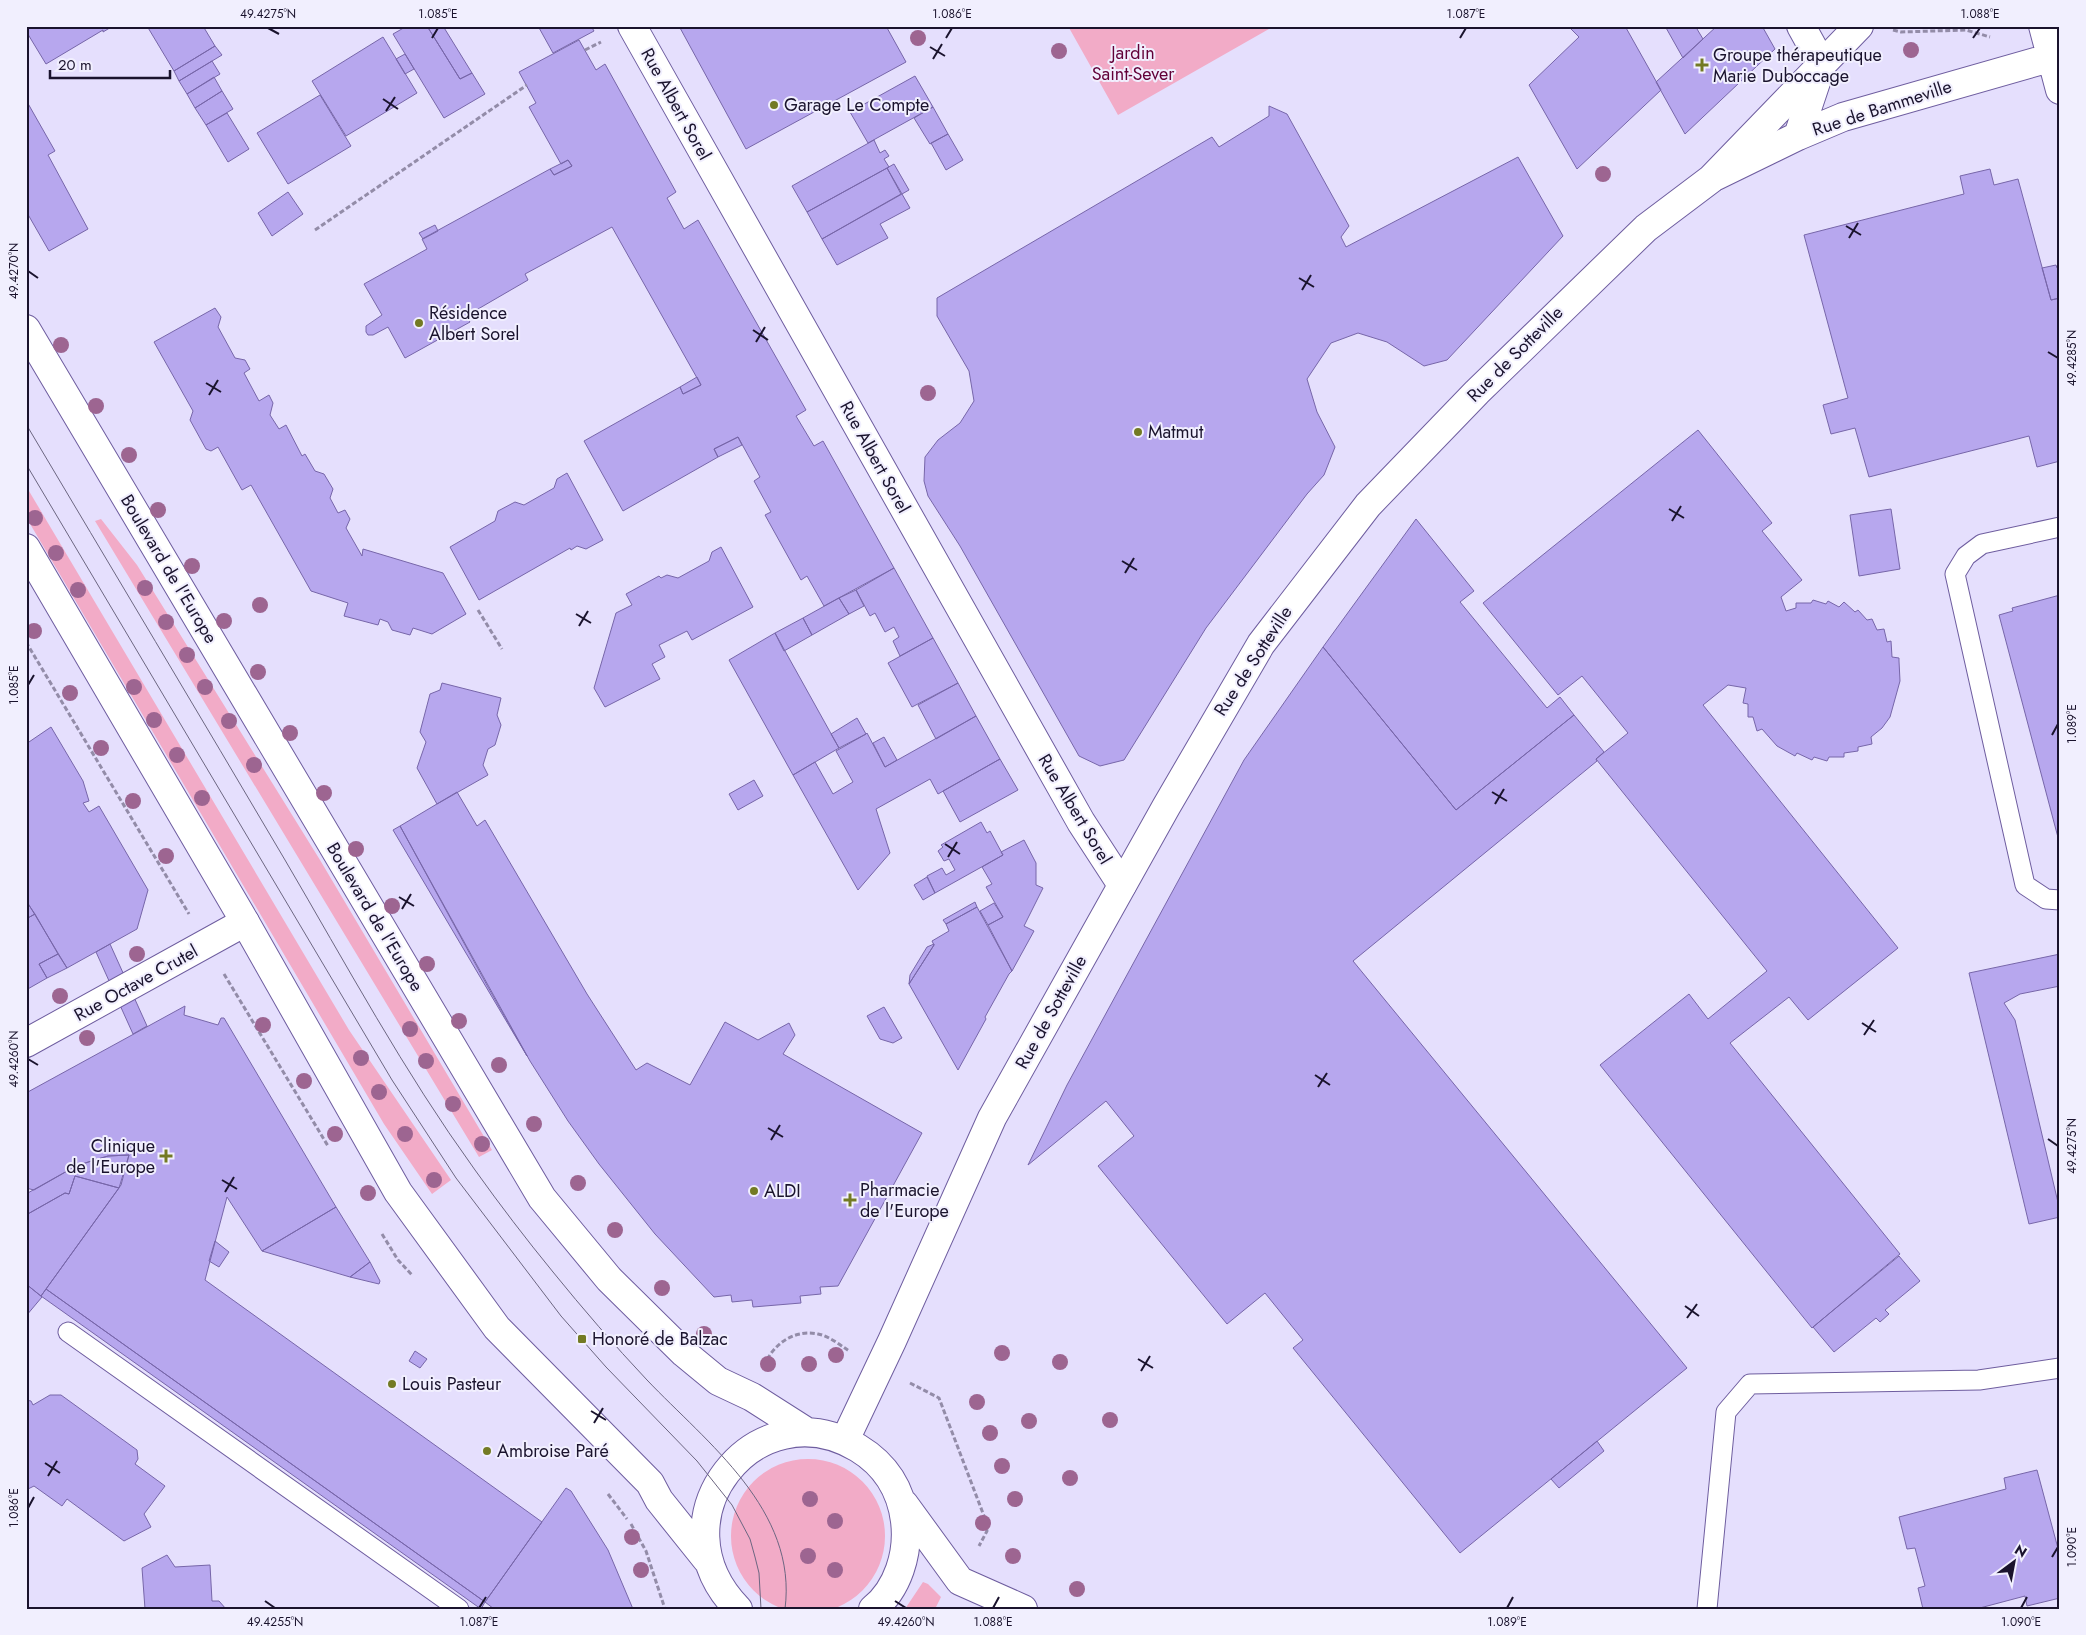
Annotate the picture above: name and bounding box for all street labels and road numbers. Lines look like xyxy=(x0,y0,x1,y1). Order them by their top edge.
street label: Rue Albert Sorel xyxy=(634,43,718,165)
street label: Rue de Bammeville xyxy=(1809,73,1955,143)
street label: Rue de Sotteville xyxy=(1461,300,1569,408)
street label: Rue Albert Sorel xyxy=(833,396,917,518)
street label: Boulevard de l'Europe xyxy=(114,490,224,648)
street label: Rue de Sotteville xyxy=(1208,601,1298,721)
street label: Rue Albert Sorel xyxy=(1032,749,1118,869)
street label: Boulevard de l'Europe xyxy=(320,838,430,996)
street label: Rue Octave Crutel xyxy=(69,938,203,1028)
street label: Rue de Sotteville xyxy=(1009,950,1093,1074)

